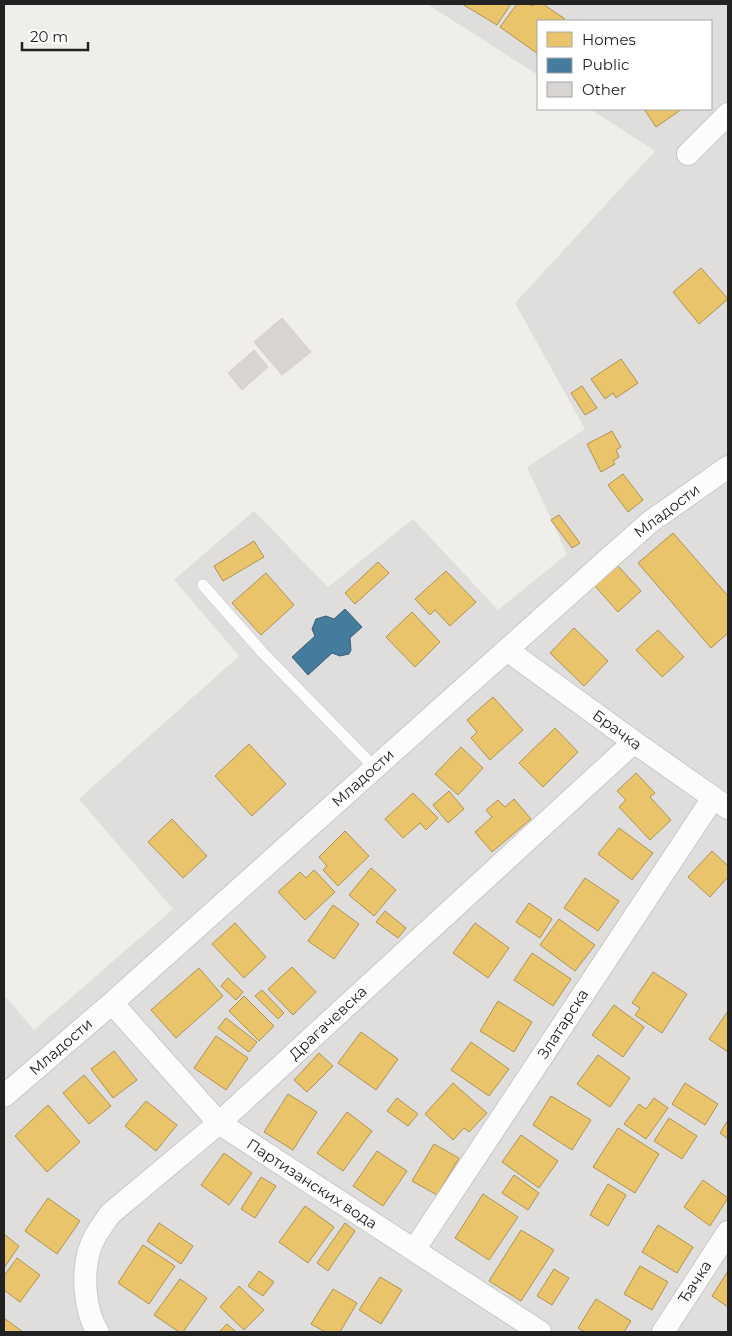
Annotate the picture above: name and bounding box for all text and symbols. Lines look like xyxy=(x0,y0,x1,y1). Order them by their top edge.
scale bar xyxy=(22,20,89,52)
legend xyxy=(537,20,712,110)
text: 20 m xyxy=(30,27,68,46)
text: Homes xyxy=(582,30,636,49)
text: Public xyxy=(582,55,630,74)
text: Other xyxy=(582,80,626,99)
street label: Младости xyxy=(630,480,703,542)
street label: Брачка xyxy=(589,705,646,754)
street label: Младости xyxy=(327,745,398,811)
street label: Драгачевска xyxy=(285,982,371,1064)
street label: Златарска xyxy=(533,985,592,1062)
street label: Младости xyxy=(25,1014,96,1079)
street label: Партизанских вода xyxy=(243,1134,381,1233)
street label: Ђачка xyxy=(674,1257,715,1307)

